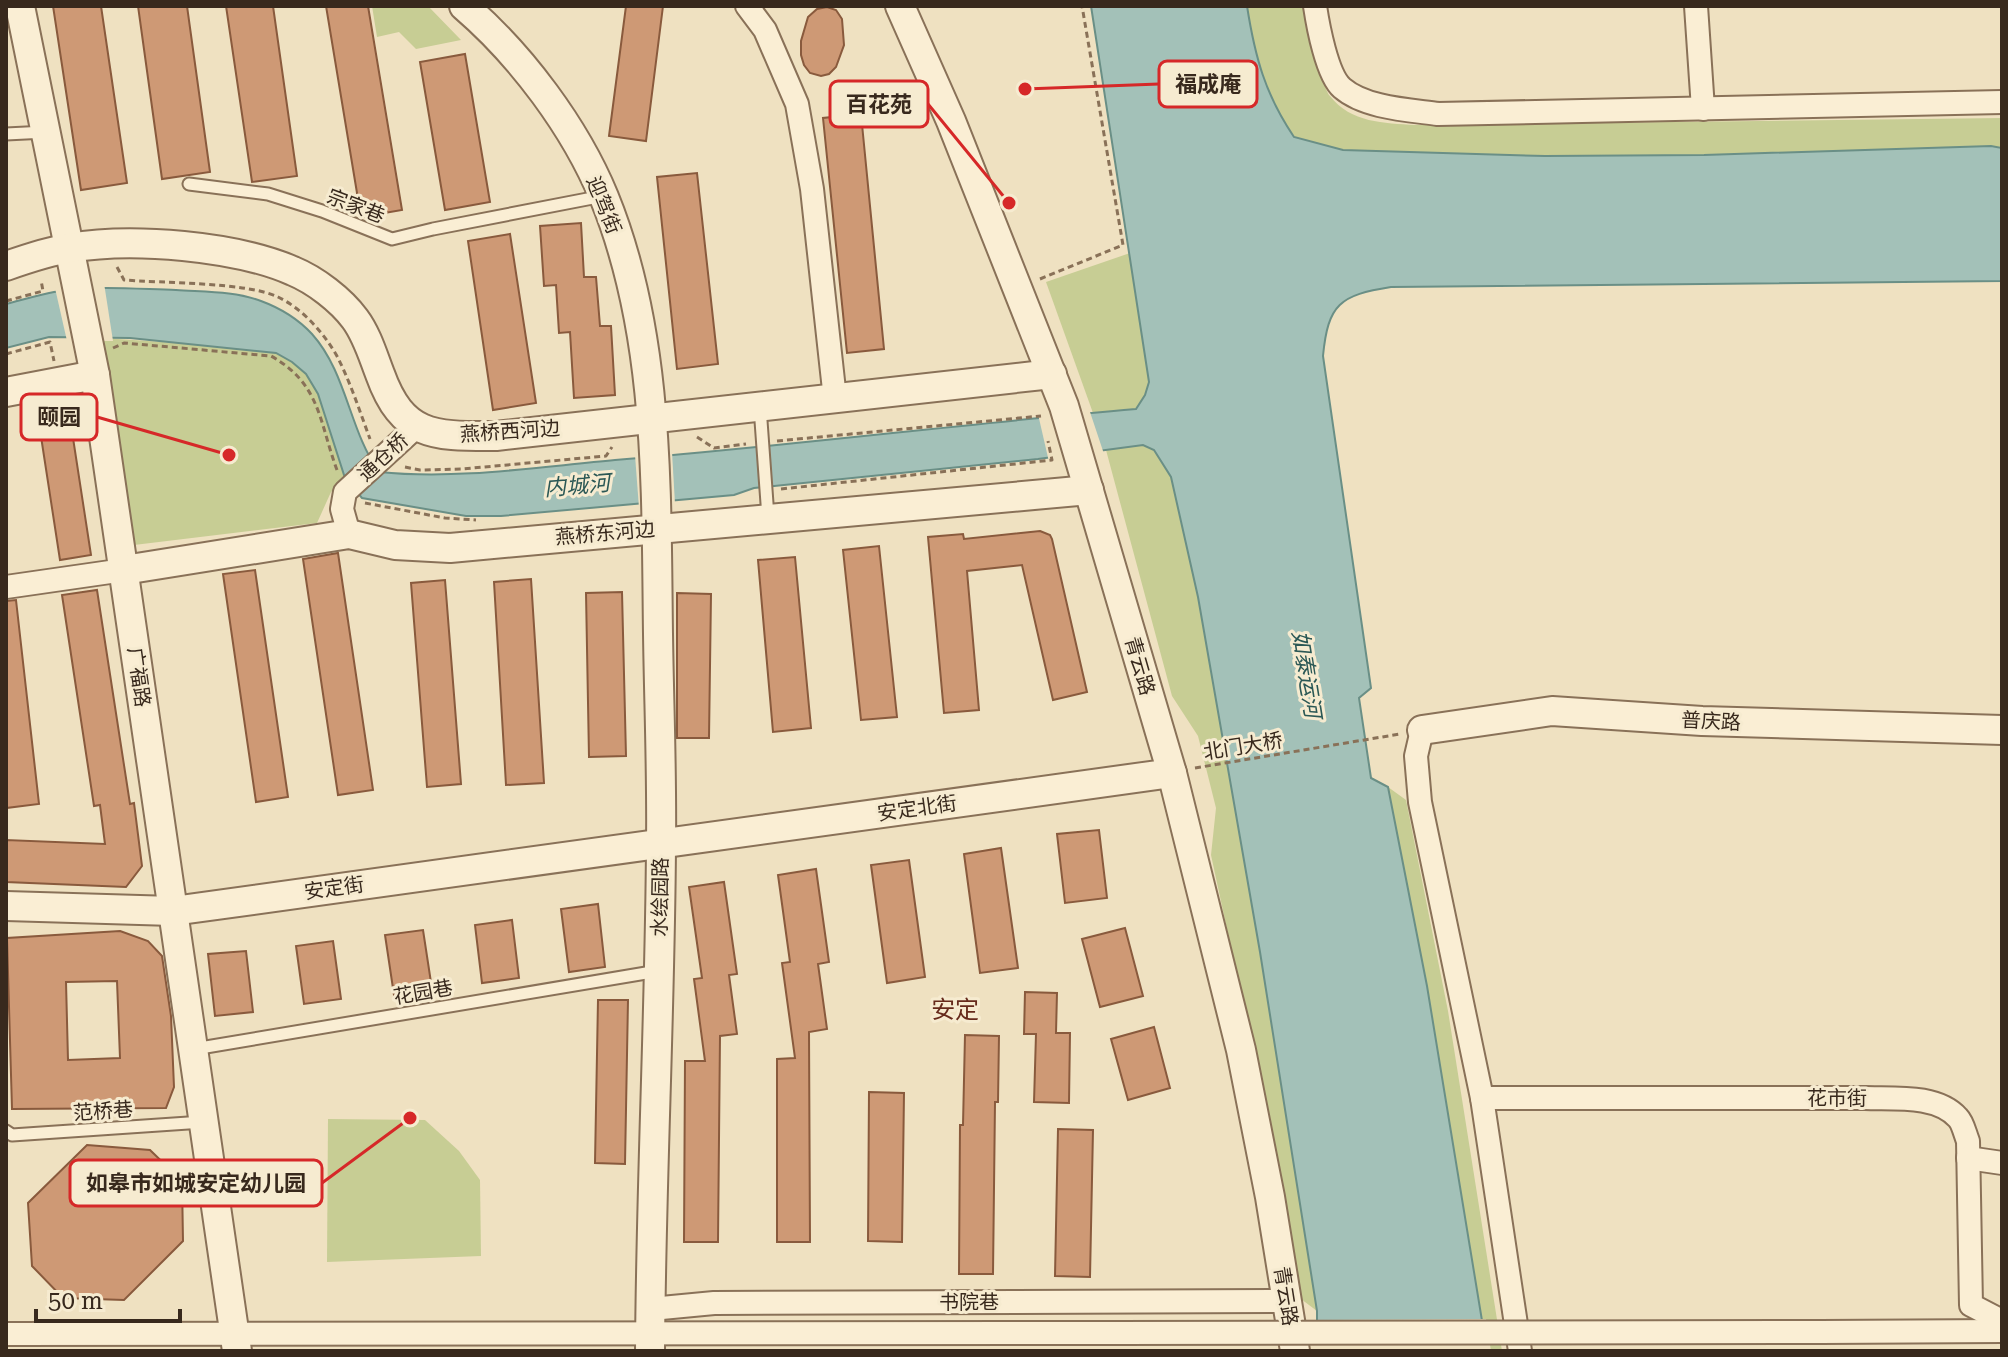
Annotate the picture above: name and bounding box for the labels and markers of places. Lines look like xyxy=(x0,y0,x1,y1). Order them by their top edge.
callout: 福成庵 xyxy=(1159,61,1257,107)
callout: 百花苑 xyxy=(830,81,928,127)
callout: 颐园 xyxy=(21,394,97,440)
callout: 如皋市如城安定幼儿园 xyxy=(70,1160,322,1206)

